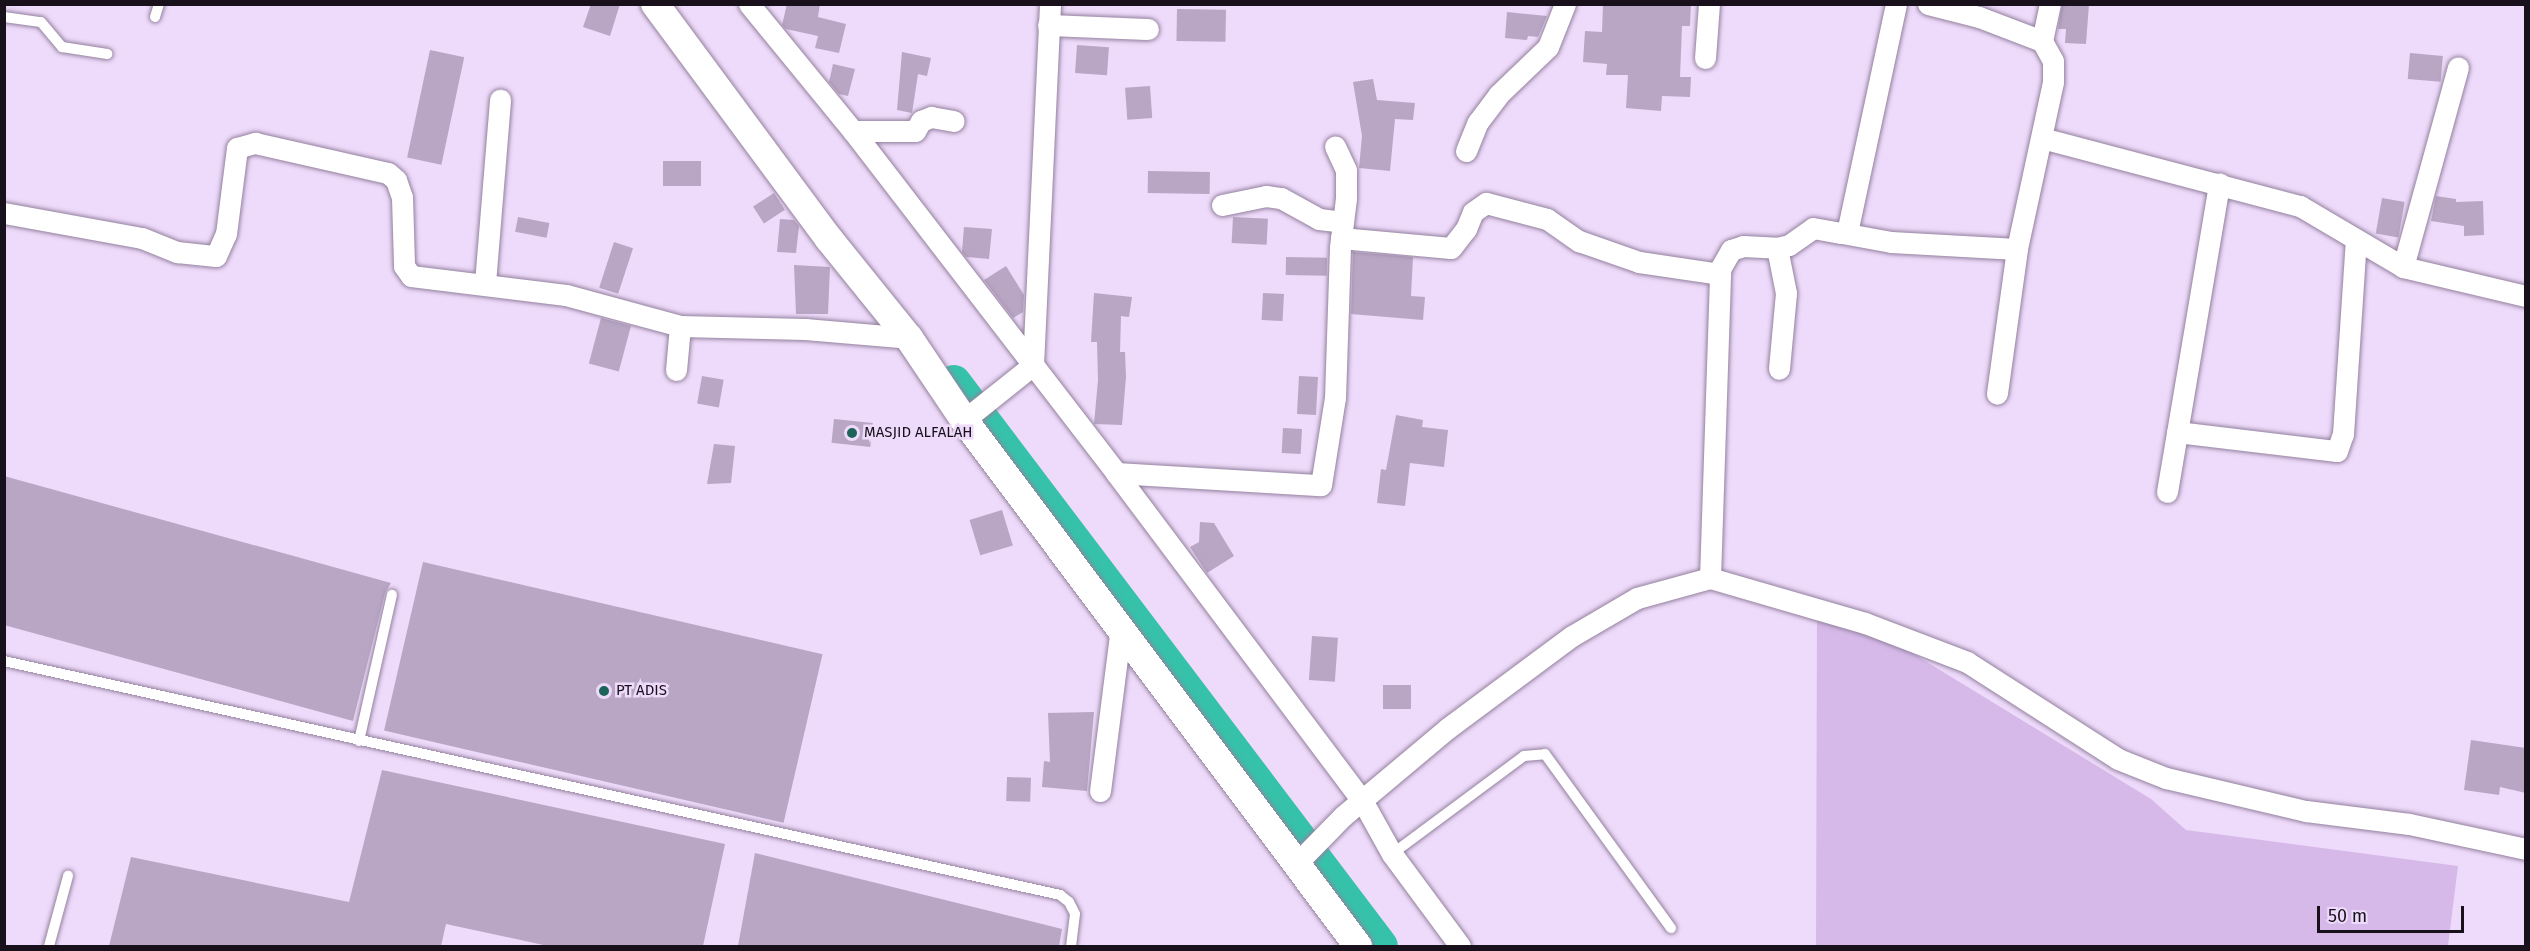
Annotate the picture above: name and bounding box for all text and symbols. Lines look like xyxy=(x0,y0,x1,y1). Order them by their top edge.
place label: MASJID ALFALAH xyxy=(864,424,973,442)
marker: MASJID ALFALAH xyxy=(845,426,859,440)
place label: PT ADIS xyxy=(616,682,667,700)
marker: PT ADIS xyxy=(597,684,611,698)
scale bar xyxy=(2320,894,2467,932)
text: 50 m xyxy=(2328,905,2367,927)

